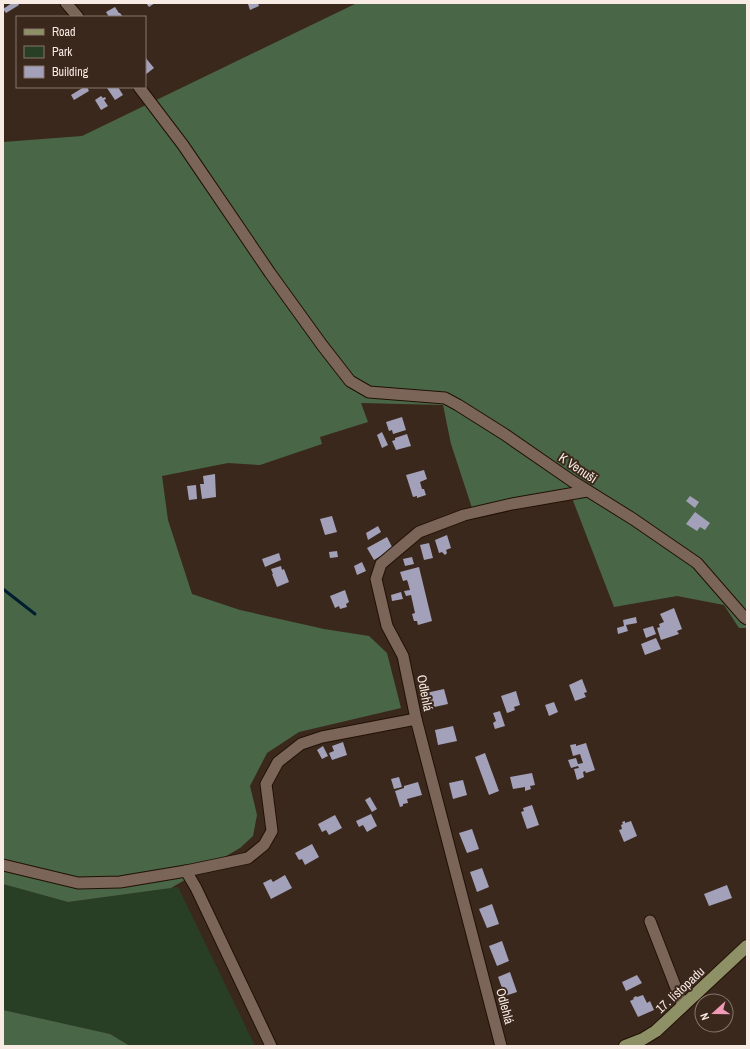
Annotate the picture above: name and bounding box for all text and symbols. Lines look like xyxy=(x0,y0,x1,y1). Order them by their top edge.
legend xyxy=(16,16,146,88)
text: Road xyxy=(52,24,76,40)
text: Park xyxy=(52,44,72,60)
text: Building xyxy=(52,64,89,80)
street label: K Venuši xyxy=(556,449,600,487)
street label: Odlehlá xyxy=(413,673,437,713)
street label: 17. listopadu xyxy=(652,963,708,1017)
street label: Odlehlá xyxy=(492,986,518,1026)
north arrow xyxy=(694,993,734,1033)
text: N xyxy=(697,1011,712,1022)

